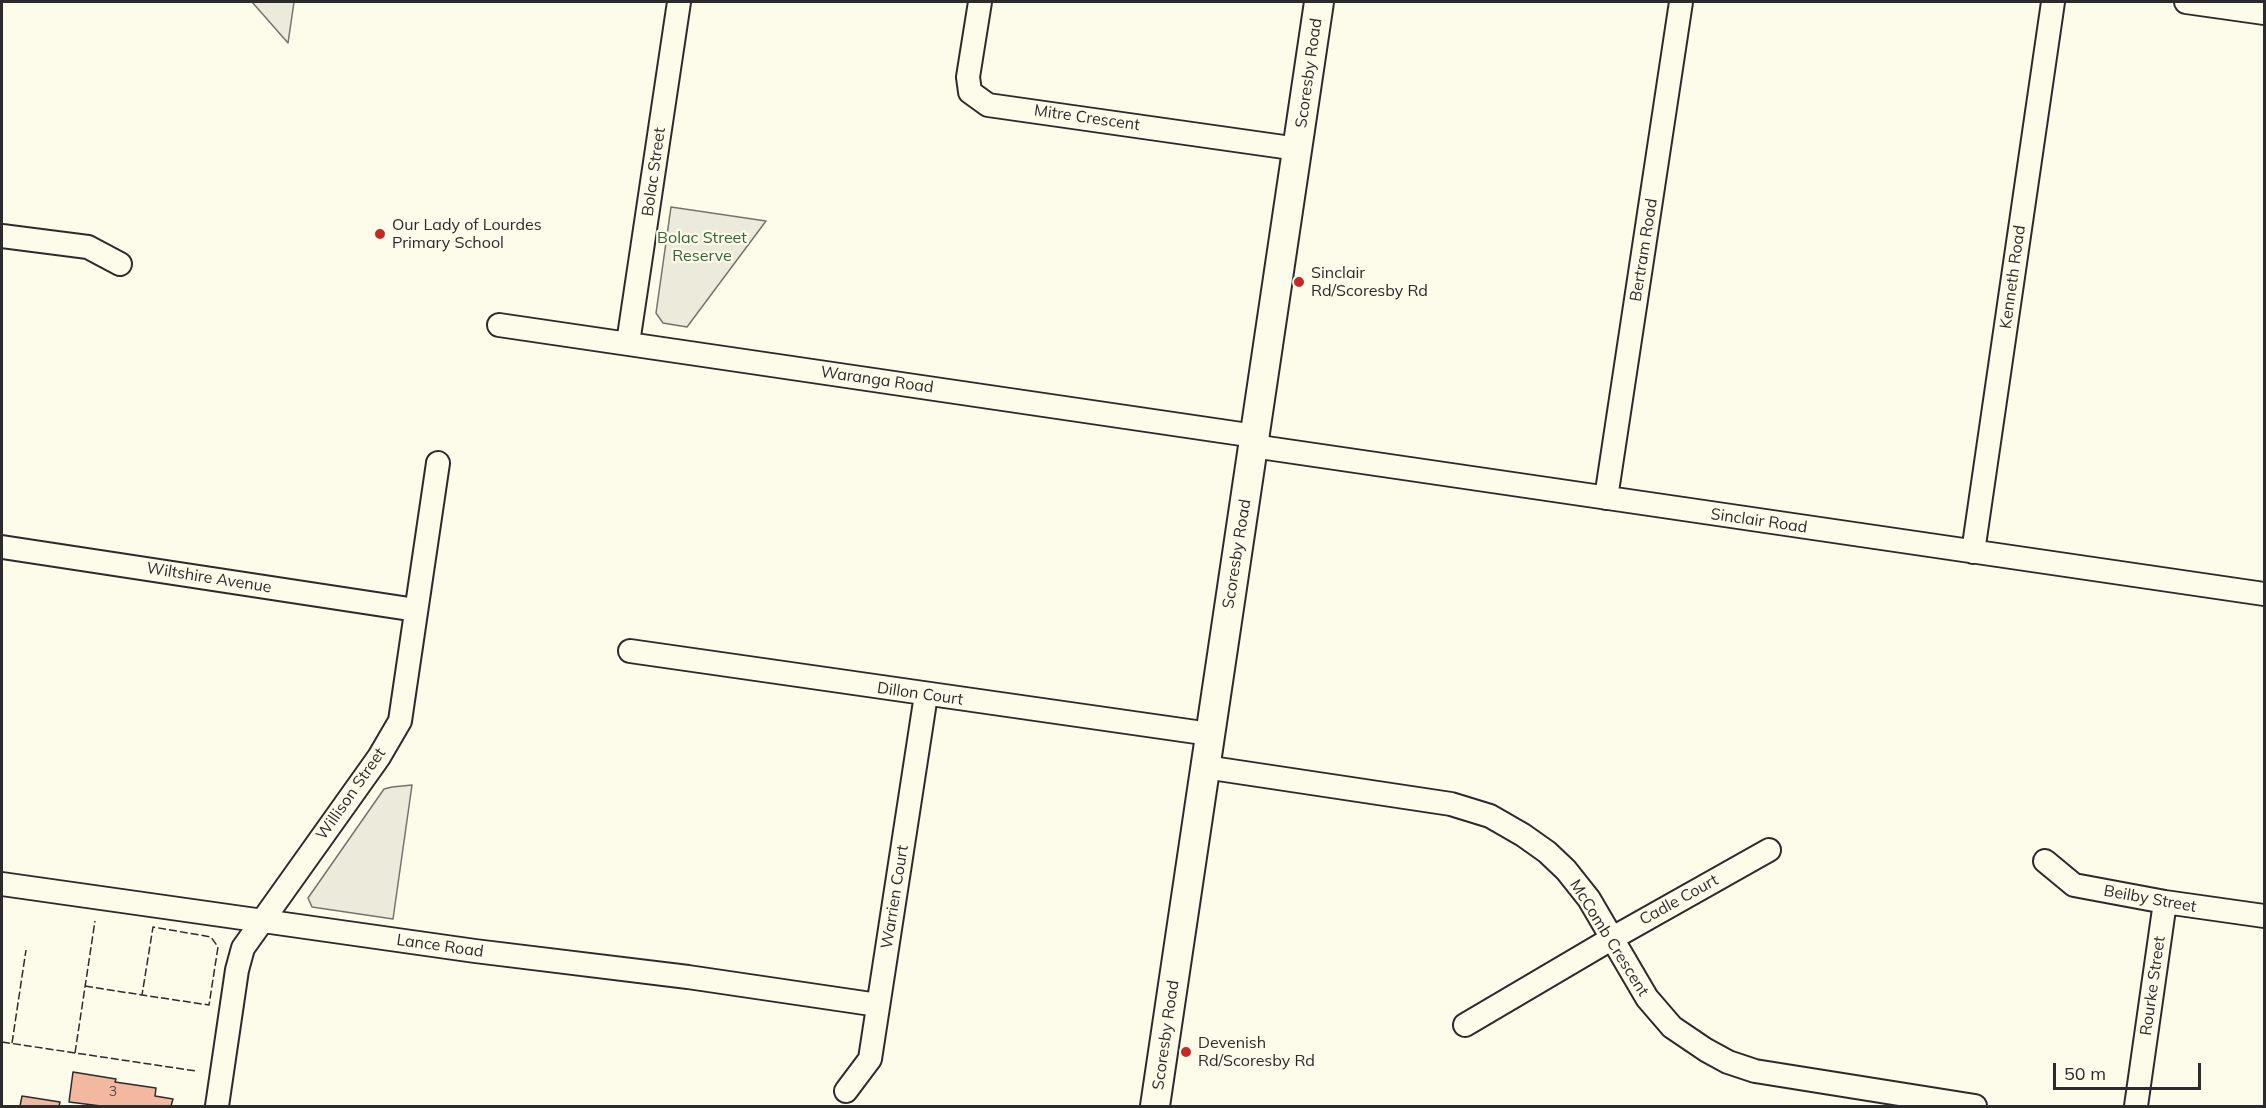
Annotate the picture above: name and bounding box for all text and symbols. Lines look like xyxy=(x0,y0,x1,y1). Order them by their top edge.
street label: Scoresby Road xyxy=(1292,17,1326,129)
street label: Mitre Crescent xyxy=(1033,101,1141,135)
street label: Bolac Street xyxy=(638,126,670,218)
street label: Bertram Road xyxy=(1626,197,1662,303)
place label: Our Lady of Lourdes Primary School xyxy=(392,215,542,253)
street label: Kenneth Road xyxy=(1996,224,2030,330)
marker: Our Lady of Lourdes Primary School xyxy=(373,227,387,241)
park label: Bolac Street Reserve xyxy=(657,228,747,266)
place label: Sinclair Rd/Scoresby Rd xyxy=(1311,263,1428,301)
marker: Sinclair Rd/Scoresby Rd xyxy=(1292,275,1306,289)
street label: Waranga Road xyxy=(819,363,935,397)
street label: Scoresby Road xyxy=(1219,498,1255,610)
street label: Sinclair Road xyxy=(1709,505,1809,537)
street label: Wiltshire Avenue xyxy=(145,559,273,597)
street label: Dillon Court xyxy=(876,678,964,710)
street label: Willison Street xyxy=(312,744,390,844)
street label: Warrien Court xyxy=(877,844,913,950)
street label: Cadle Court xyxy=(1636,870,1722,930)
street label: McComb Crescent xyxy=(1565,876,1653,1000)
street label: Beilby Street xyxy=(2102,881,2198,917)
street label: Lance Road xyxy=(395,930,485,962)
street label: Rourke Street xyxy=(2137,935,2169,1037)
street label: Scoresby Road xyxy=(1149,979,1183,1091)
place label: Devenish Rd/Scoresby Rd xyxy=(1198,1033,1315,1071)
marker: Devenish Rd/Scoresby Rd xyxy=(1179,1045,1193,1059)
scale bar xyxy=(2056,1051,2204,1089)
text: 50 m xyxy=(2064,1062,2106,1085)
house number: 3 xyxy=(109,1084,117,1100)

